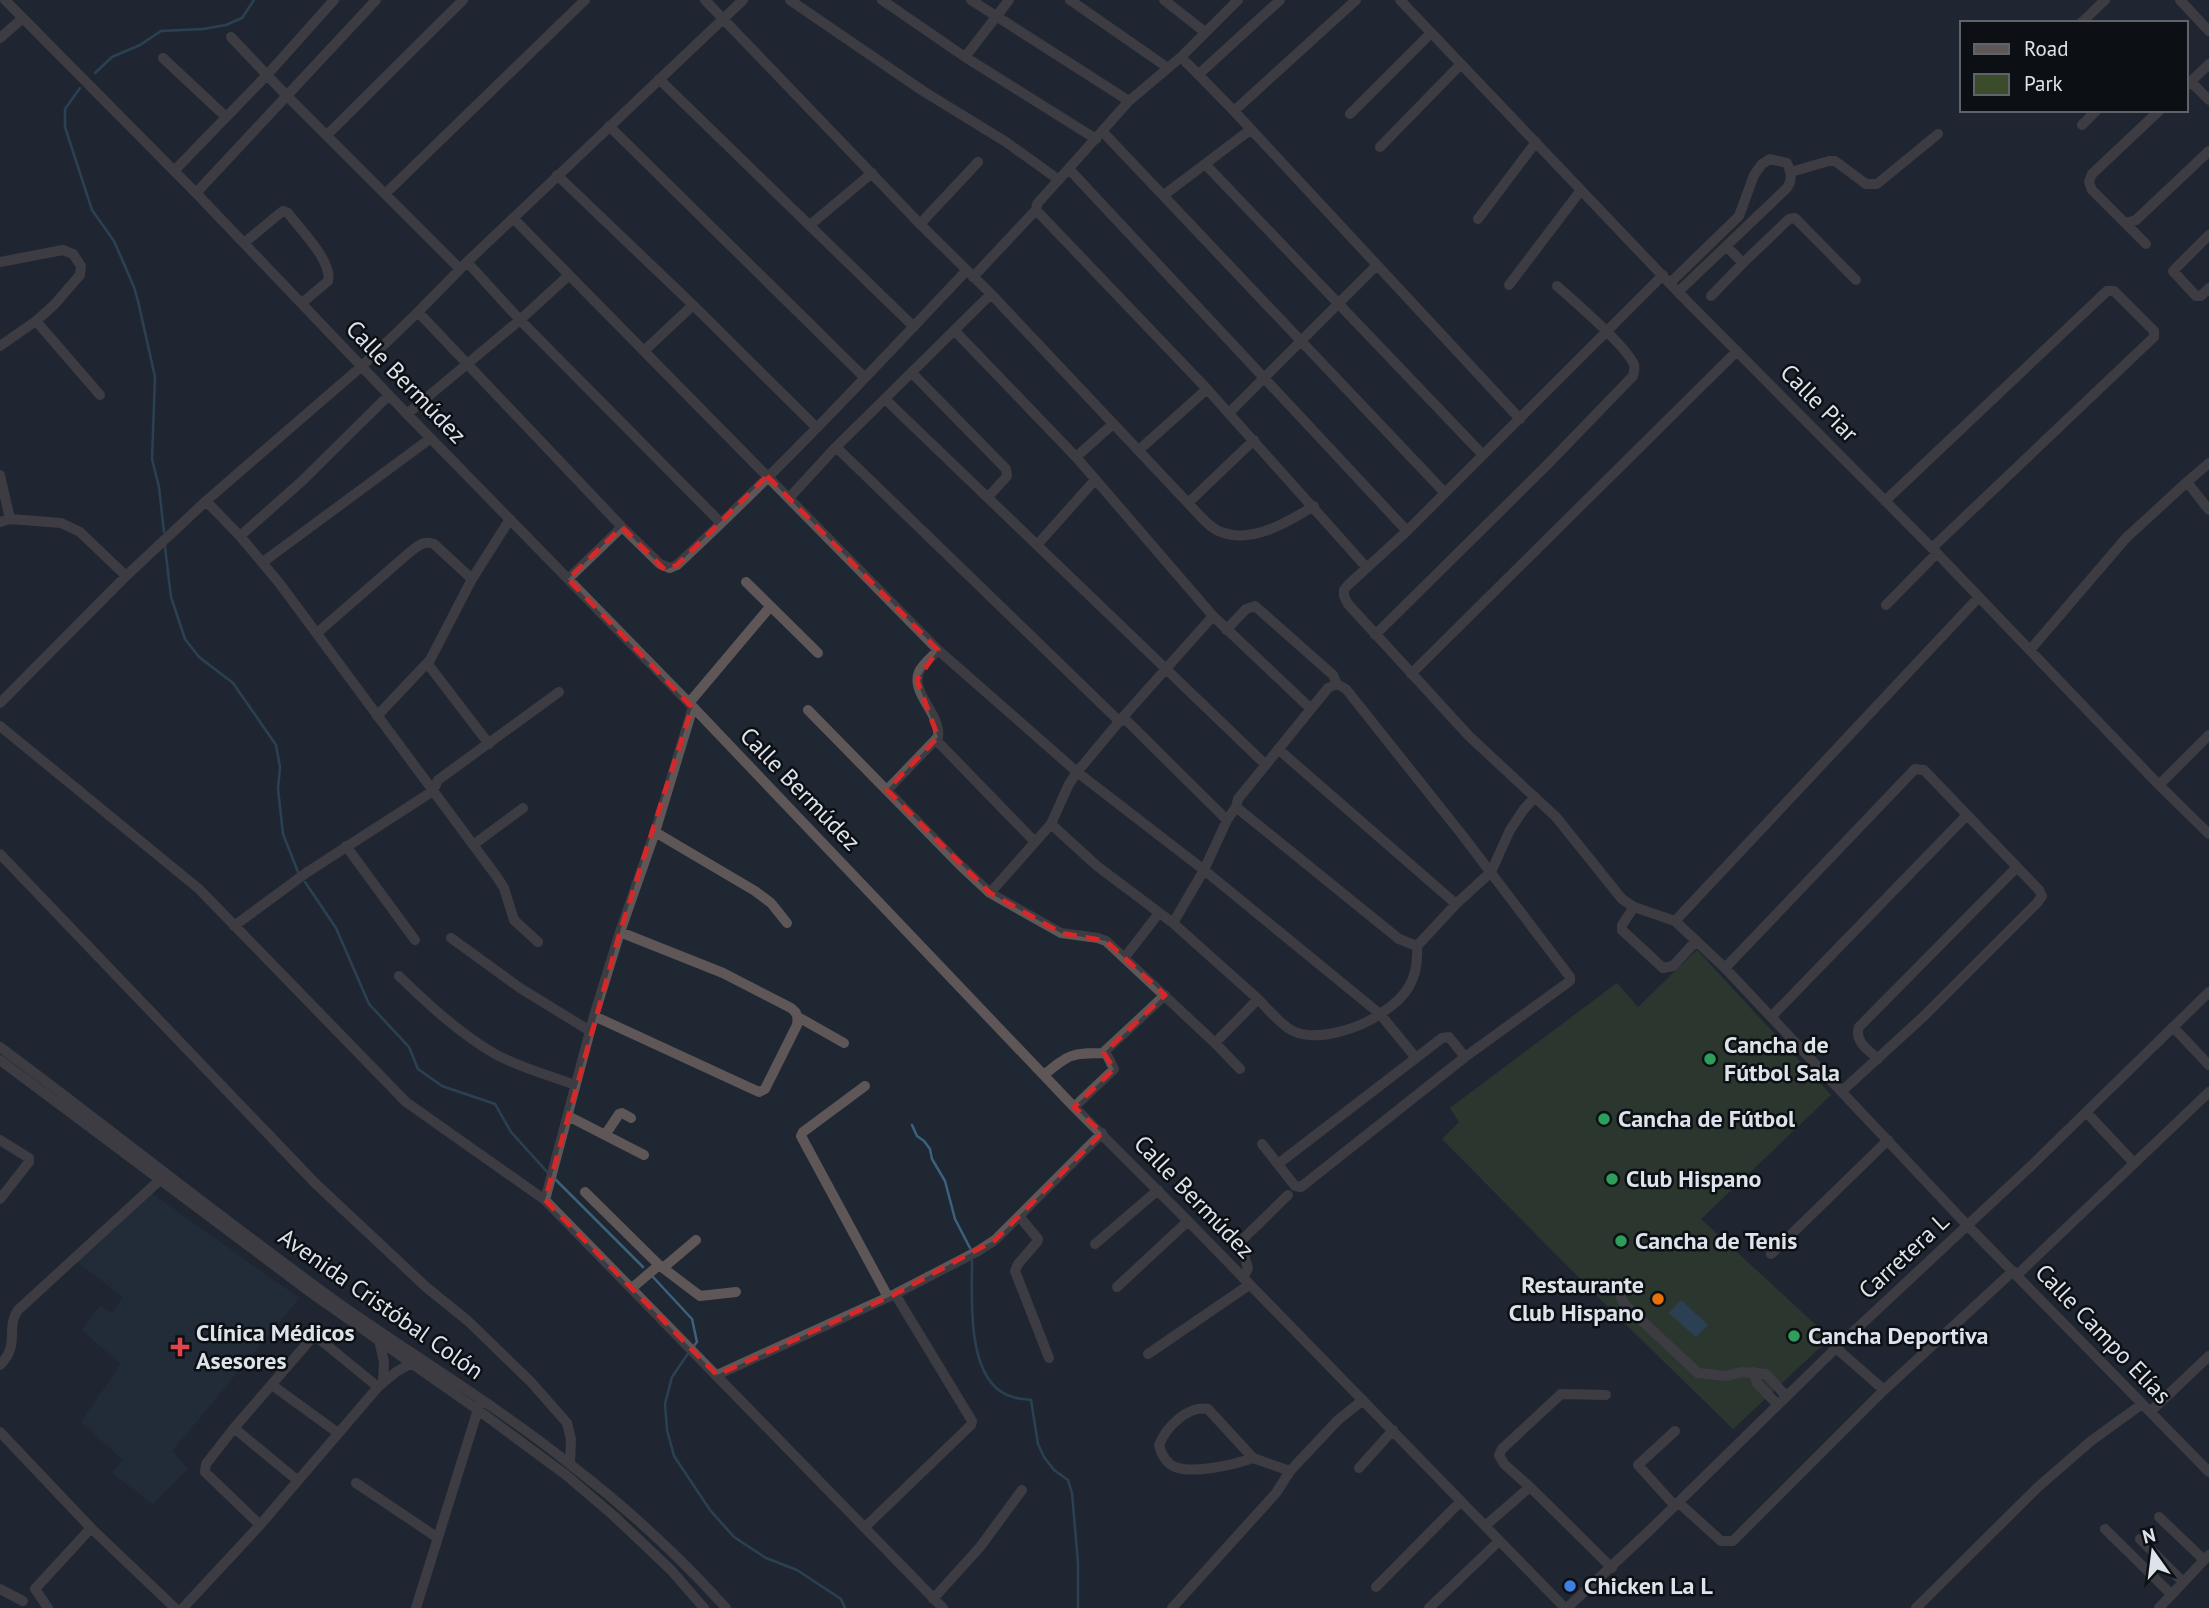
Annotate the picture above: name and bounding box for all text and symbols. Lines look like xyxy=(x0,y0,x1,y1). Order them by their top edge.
legend xyxy=(1960,21,2188,112)
text: Road xyxy=(2024,35,2068,62)
text: Park xyxy=(2024,70,2063,97)
street label: Calle Bermúdez xyxy=(340,313,473,450)
street label: Calle Piar xyxy=(1774,357,1865,448)
street label: Calle Bermúdez xyxy=(734,720,867,857)
place label: Cancha de Fútbol Sala xyxy=(1724,1029,1840,1088)
marker: Cancha de Fútbol Sala xyxy=(1702,1051,1718,1067)
place label: Cancha de Fútbol xyxy=(1618,1103,1796,1134)
marker: Cancha de Fútbol xyxy=(1596,1111,1612,1127)
street label: Calle Bermúdez xyxy=(1128,1128,1261,1265)
place label: Club Hispano xyxy=(1626,1163,1761,1194)
marker: Club Hispano xyxy=(1604,1171,1620,1187)
street label: Carretera L xyxy=(1852,1206,1955,1305)
street label: Avenida Cristóbal Colón xyxy=(273,1221,490,1386)
place label: Cancha de Tenis xyxy=(1635,1225,1797,1256)
marker: Cancha de Tenis xyxy=(1613,1233,1629,1249)
street label: Calle Campo Elías xyxy=(2029,1257,2178,1410)
place label: Restaurante Club Hispano xyxy=(1509,1269,1644,1328)
marker: Restaurante Club Hispano xyxy=(1650,1291,1666,1307)
place label: Clínica Médicos Asesores xyxy=(196,1317,355,1376)
place label: Cancha Deportiva xyxy=(1808,1320,1988,1351)
marker: Cancha Deportiva xyxy=(1786,1328,1802,1344)
marker: Clínica Médicos Asesores xyxy=(170,1337,190,1357)
north arrow xyxy=(2118,1517,2188,1587)
text: N xyxy=(2140,1522,2158,1549)
place label: Chicken La L xyxy=(1584,1570,1713,1601)
marker: Chicken La L xyxy=(1562,1578,1578,1594)

